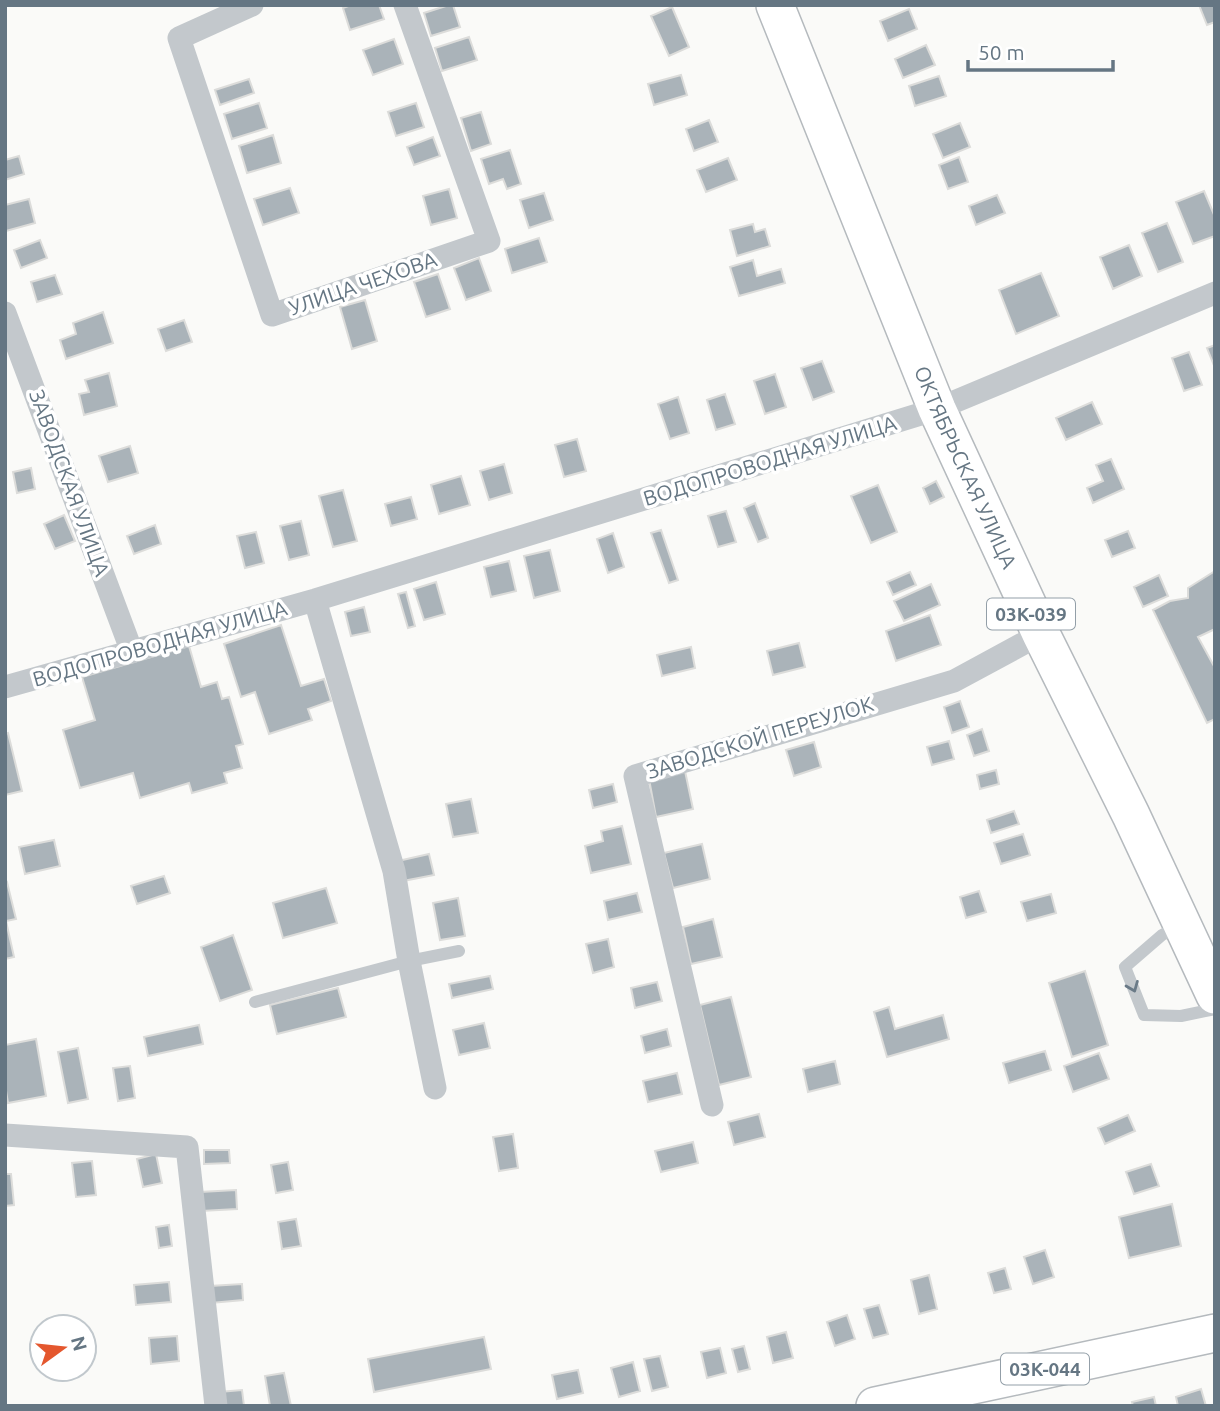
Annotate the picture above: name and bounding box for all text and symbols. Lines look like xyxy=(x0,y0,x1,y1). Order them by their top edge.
scale bar xyxy=(968,28,1113,72)
text: 50 m xyxy=(978,40,1025,64)
street label: УЛИЦА ЧЕХОВА xyxy=(286,246,440,320)
street label: ОКТЯБРЬСКАЯ УЛИЦА xyxy=(910,362,1022,572)
street label: ЗАВОДСКАЯ УЛИЦА xyxy=(25,386,115,580)
street label: ВОДОПРОВОДНАЯ УЛИЦА xyxy=(640,410,900,510)
street label: ВОДОПРОВОДНАЯ УЛИЦА xyxy=(30,595,290,691)
road number: 03К-039 xyxy=(987,598,1075,629)
street label: ЗАВОДСКОЙ ПЕРЕУЛОК xyxy=(643,691,876,783)
one-way arrow xyxy=(1124,980,1138,992)
north arrow xyxy=(28,1313,98,1383)
text: N xyxy=(67,1334,92,1353)
road number: 03К-044 xyxy=(1001,1354,1089,1385)

